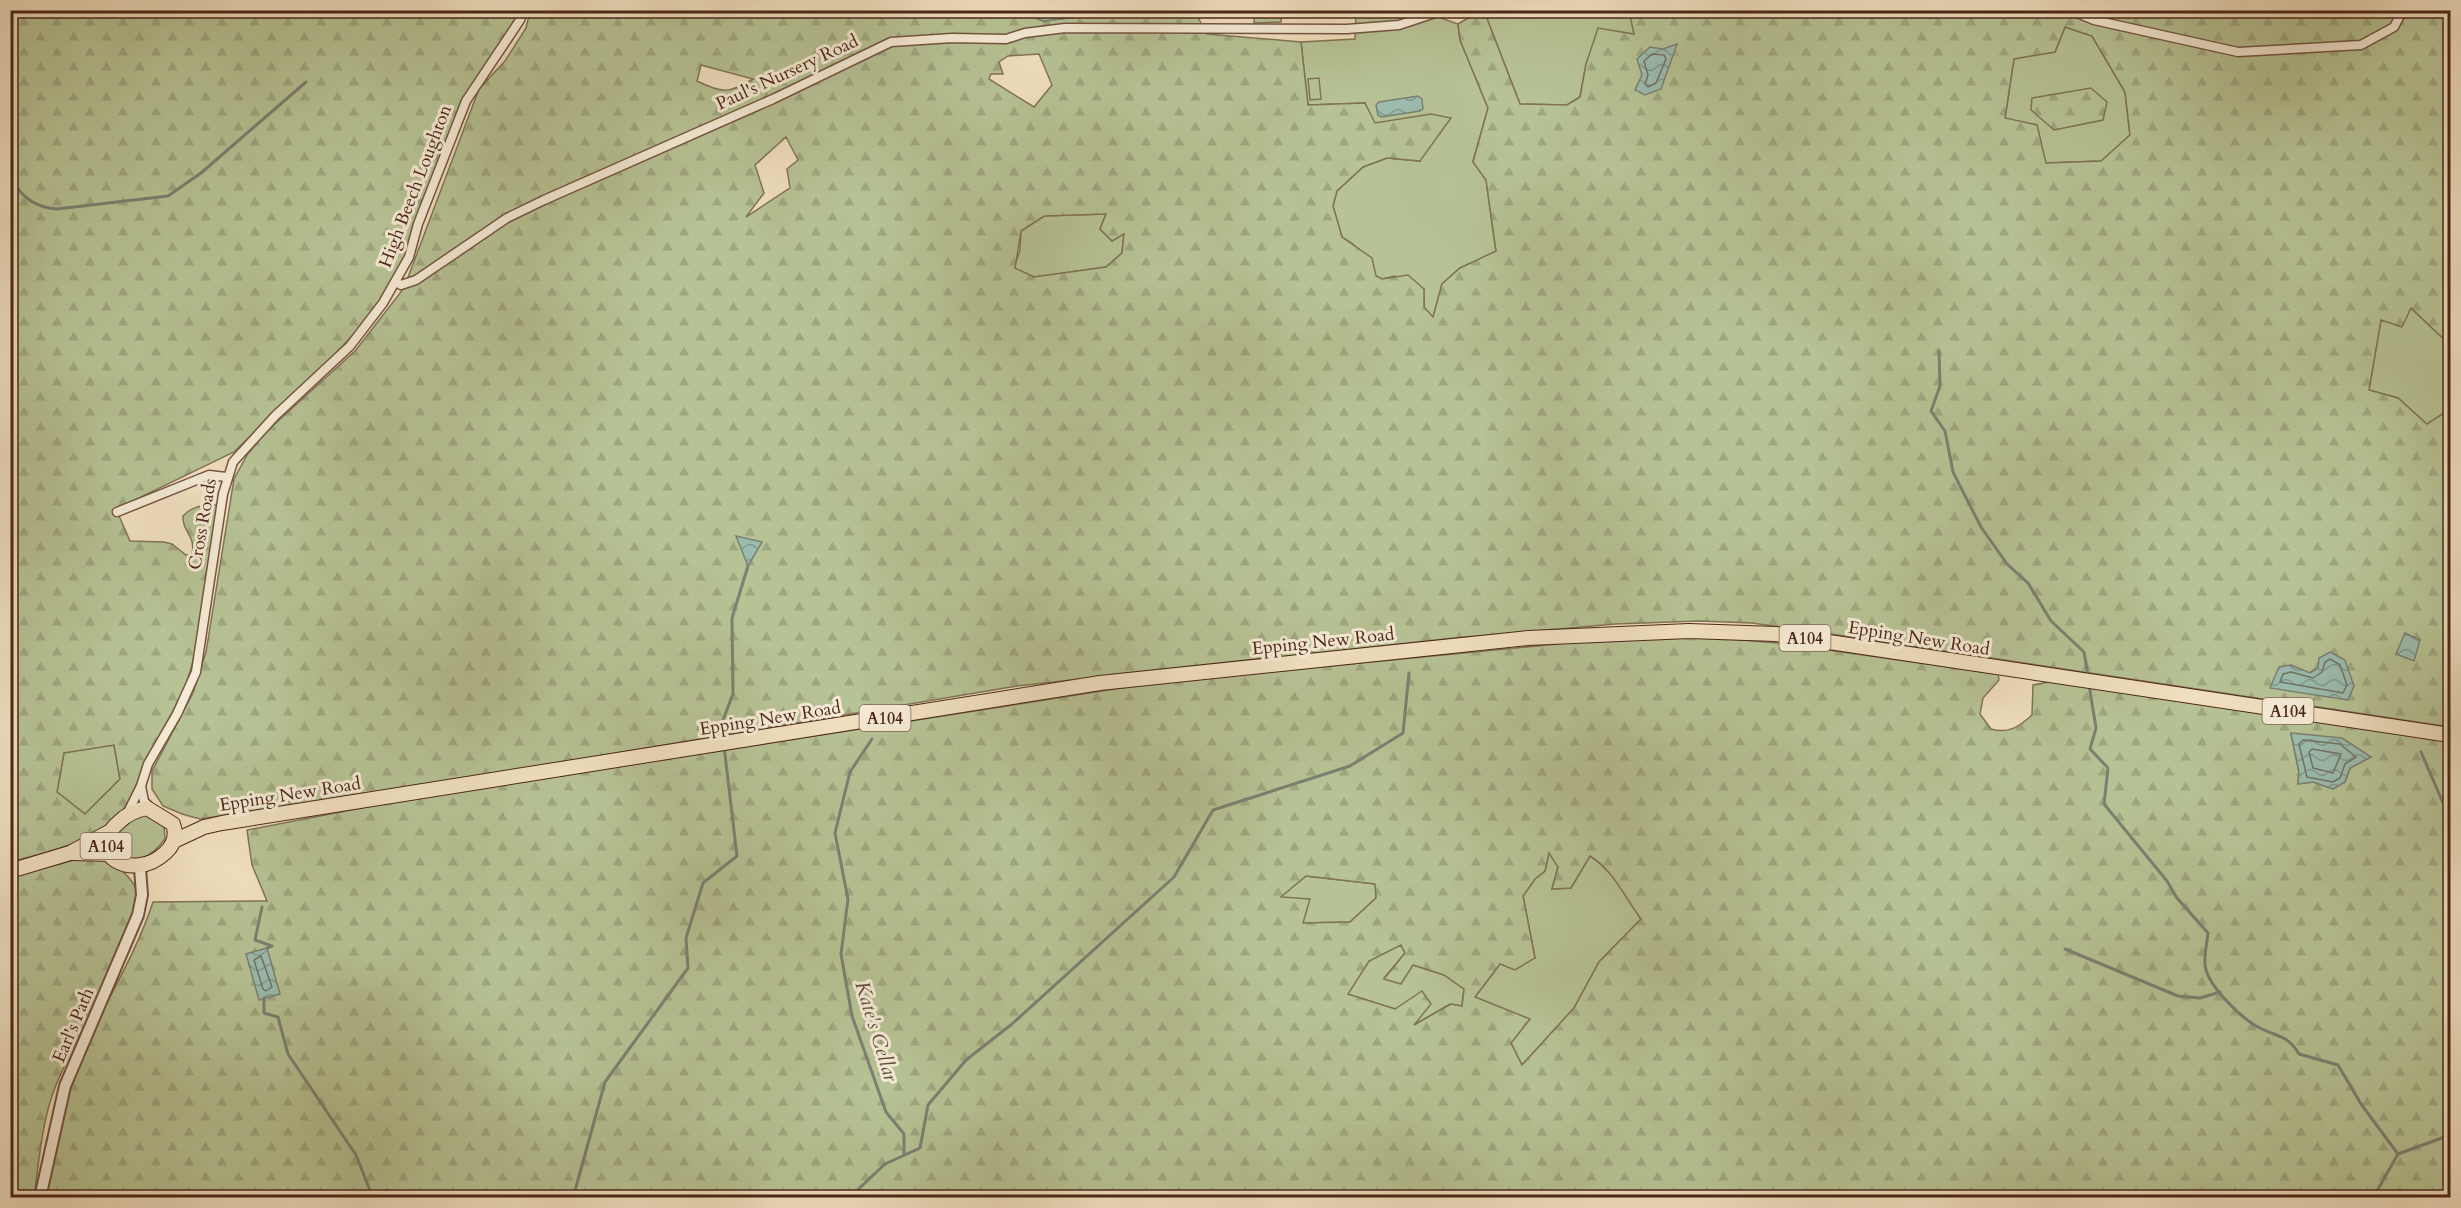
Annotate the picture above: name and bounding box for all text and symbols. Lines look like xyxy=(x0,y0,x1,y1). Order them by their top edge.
street label: Paul's Nursery Road xyxy=(712,28,863,116)
street label: High Beech Loughton xyxy=(373,100,458,271)
street label: Cross Roads xyxy=(182,476,223,572)
street label: Epping New Road xyxy=(1846,615,1992,662)
street label: Epping New Road xyxy=(1251,622,1396,661)
road number: A104 xyxy=(1780,625,1830,651)
street label: Epping New Road xyxy=(698,695,843,742)
road number: A104 xyxy=(2262,698,2314,724)
road number: A104 xyxy=(860,705,910,731)
street label: Epping New Road xyxy=(218,771,363,818)
road number: A104 xyxy=(80,833,132,859)
water label: Kate's Cellar xyxy=(848,978,905,1086)
street label: Earl's Path xyxy=(47,984,100,1066)

